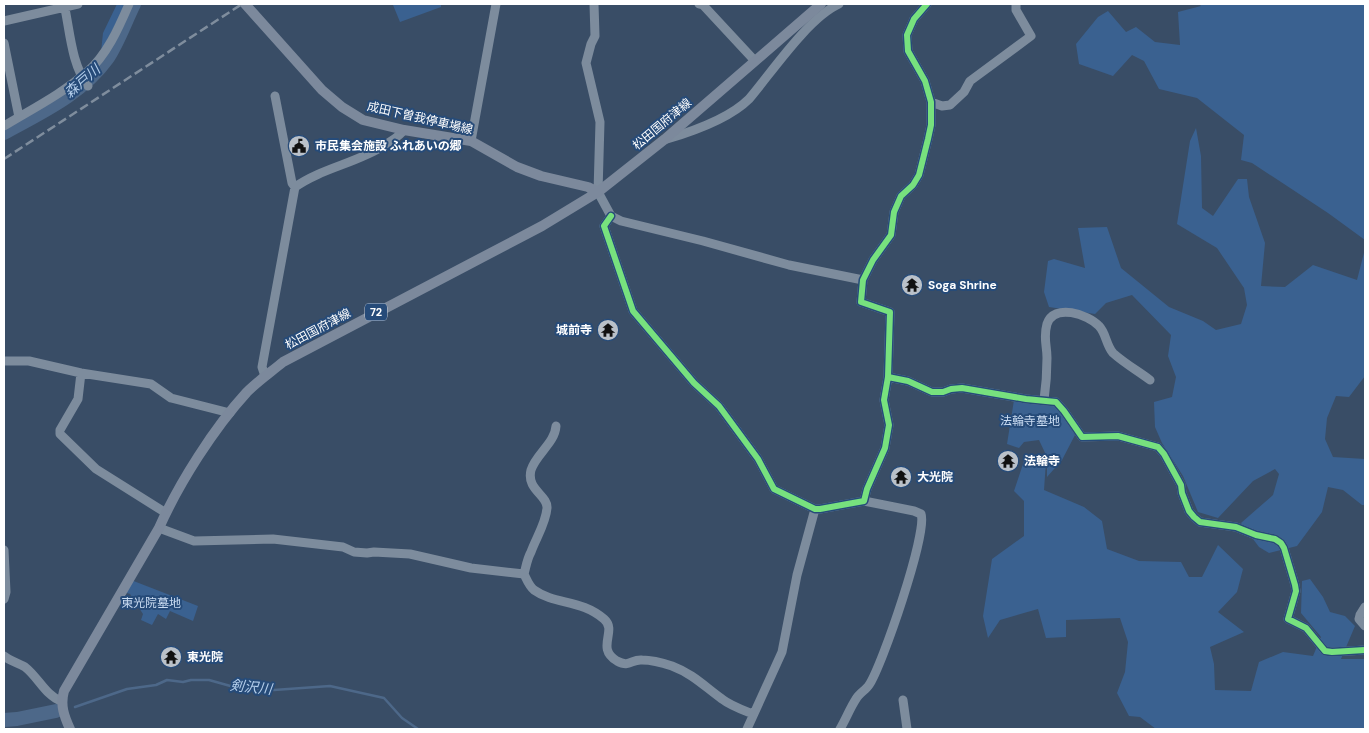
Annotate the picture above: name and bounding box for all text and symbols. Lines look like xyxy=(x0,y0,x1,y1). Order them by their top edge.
water label: 森戸川 xyxy=(60,59,105,102)
street label: 松田国府津線 xyxy=(629,95,695,153)
street label: 成田下曽我停車場線 xyxy=(366,98,474,138)
public building icon: 市民集会施設 ふれあいの郷 xyxy=(287,134,311,158)
place label: 市民集会施設 ふれあいの郷 xyxy=(315,138,462,154)
temple icon: Soga Shrine xyxy=(900,273,924,297)
place label: Soga Shrine xyxy=(928,277,997,293)
road number: 72 xyxy=(365,304,387,320)
street label: 松田国府津線 xyxy=(282,305,354,353)
temple icon: 城前寺 xyxy=(596,318,620,342)
place label: 城前寺 xyxy=(556,322,592,338)
park label: 法輪寺墓地 xyxy=(1000,413,1060,429)
temple icon: 法輪寺 xyxy=(996,449,1020,473)
place label: 法輪寺 xyxy=(1024,453,1060,469)
temple icon: 大光院 xyxy=(889,465,913,489)
place label: 大光院 xyxy=(917,469,953,485)
park label: 東光院墓地 xyxy=(121,595,181,611)
temple icon: 東光院 xyxy=(159,645,183,669)
place label: 東光院 xyxy=(187,649,223,665)
water label: 剣沢川 xyxy=(229,676,275,698)

